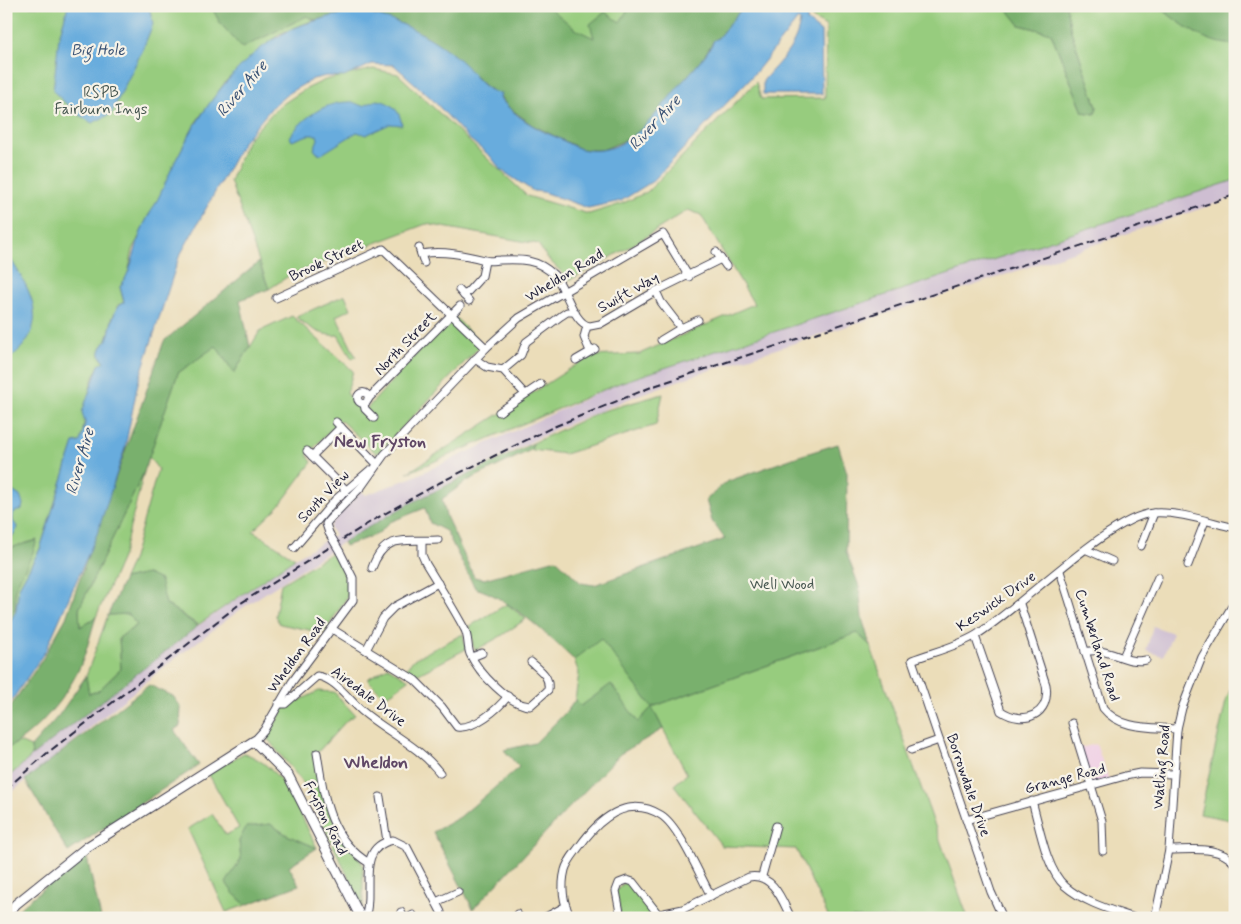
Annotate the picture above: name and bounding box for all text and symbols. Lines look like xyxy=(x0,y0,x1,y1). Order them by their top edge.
water label: Big Hole xyxy=(71,40,125,63)
water label: River Aire xyxy=(212,56,273,121)
park label: RSPB Fairburn Ings xyxy=(54,83,148,120)
water label: River Aire xyxy=(624,91,686,155)
street label: Brook Street xyxy=(286,235,367,287)
street label: Wheldon Road xyxy=(521,244,608,307)
street label: Swift Way xyxy=(594,268,663,318)
street label: North Street xyxy=(370,307,441,380)
water label: River Aire xyxy=(61,425,100,497)
district label: New Fryston xyxy=(334,430,426,454)
street label: South View xyxy=(293,466,354,527)
street label: Keswick Drive xyxy=(953,567,1041,637)
park label: Well Wood xyxy=(750,575,814,595)
street label: Cumberland Road xyxy=(1069,587,1125,704)
street label: Wheldon Road xyxy=(263,614,331,697)
street label: Airedale Drive xyxy=(327,662,410,732)
street label: Watling Road xyxy=(1148,724,1177,810)
street label: Borrowdale Drive xyxy=(941,731,995,839)
district label: Wheldon xyxy=(343,751,408,775)
street label: Grange Road xyxy=(1023,759,1108,799)
street label: Fryston Road xyxy=(298,778,352,859)

